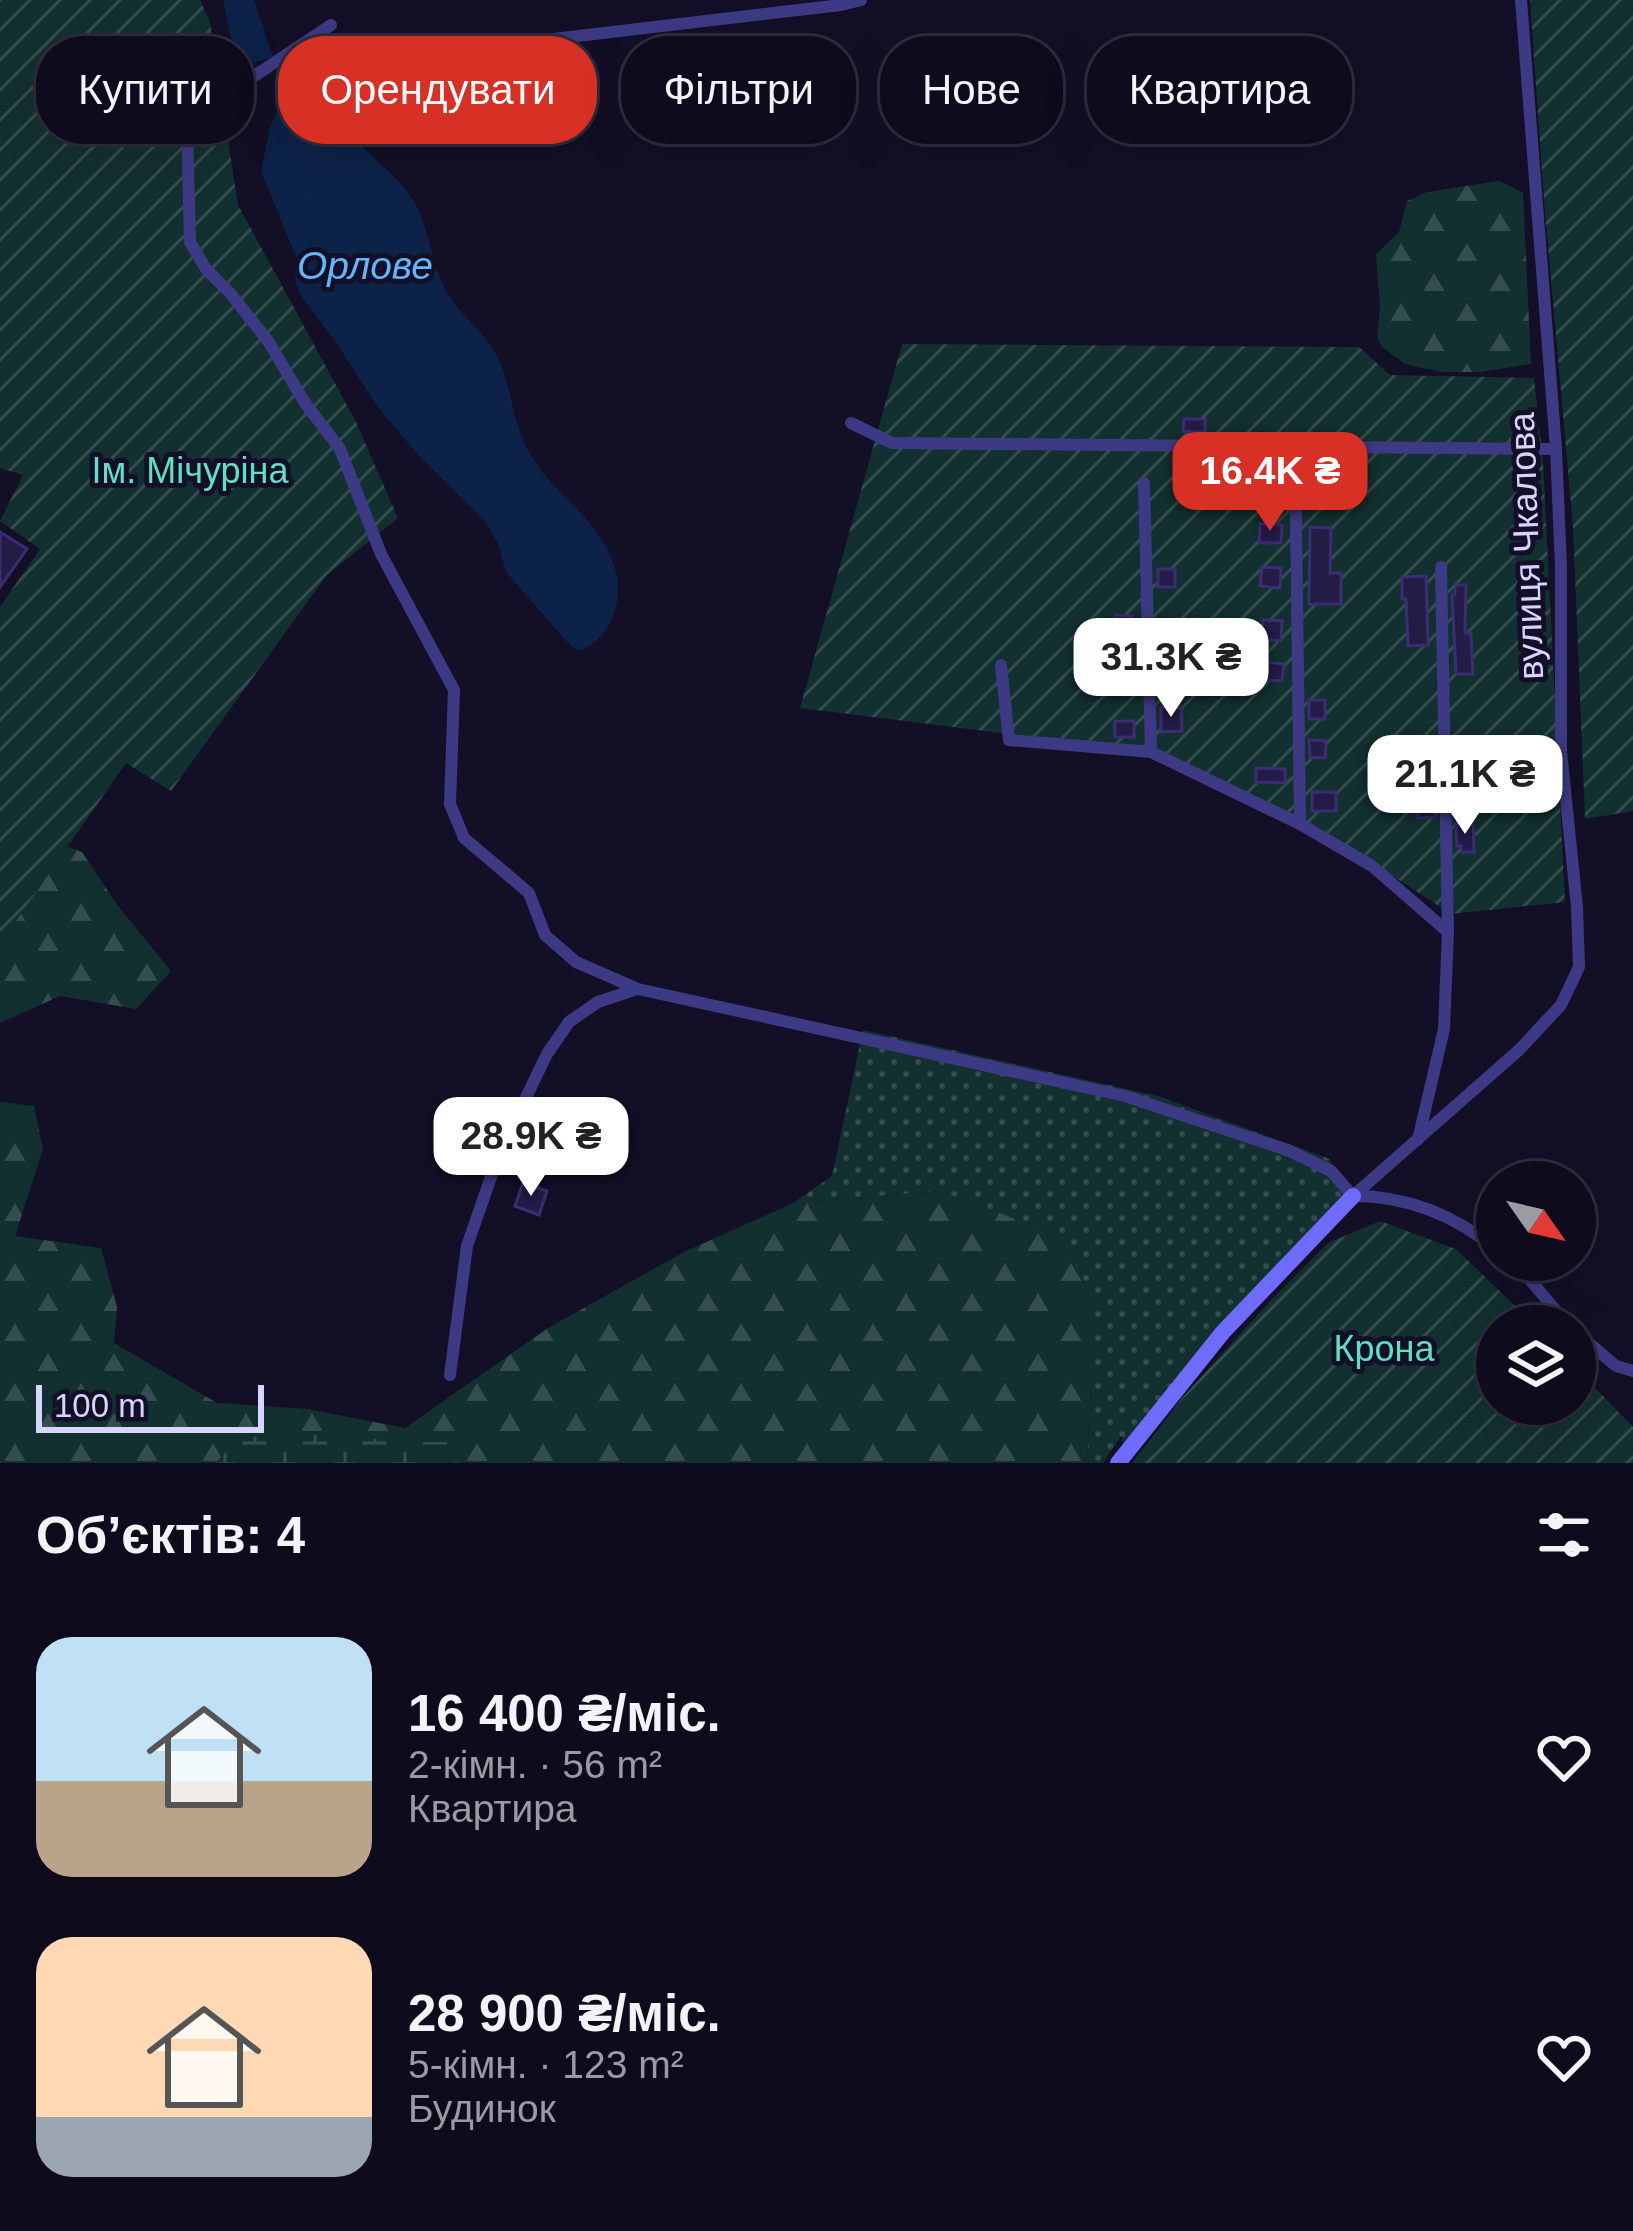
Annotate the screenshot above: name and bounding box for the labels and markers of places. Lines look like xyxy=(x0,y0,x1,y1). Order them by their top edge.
pin: 16.4K ₴ xyxy=(1159,432,1381,534)
pin: 31.3K ₴ xyxy=(1060,618,1282,720)
pin: 21.1K ₴ xyxy=(1354,735,1576,837)
pin: 28.9K ₴ xyxy=(420,1097,642,1199)

